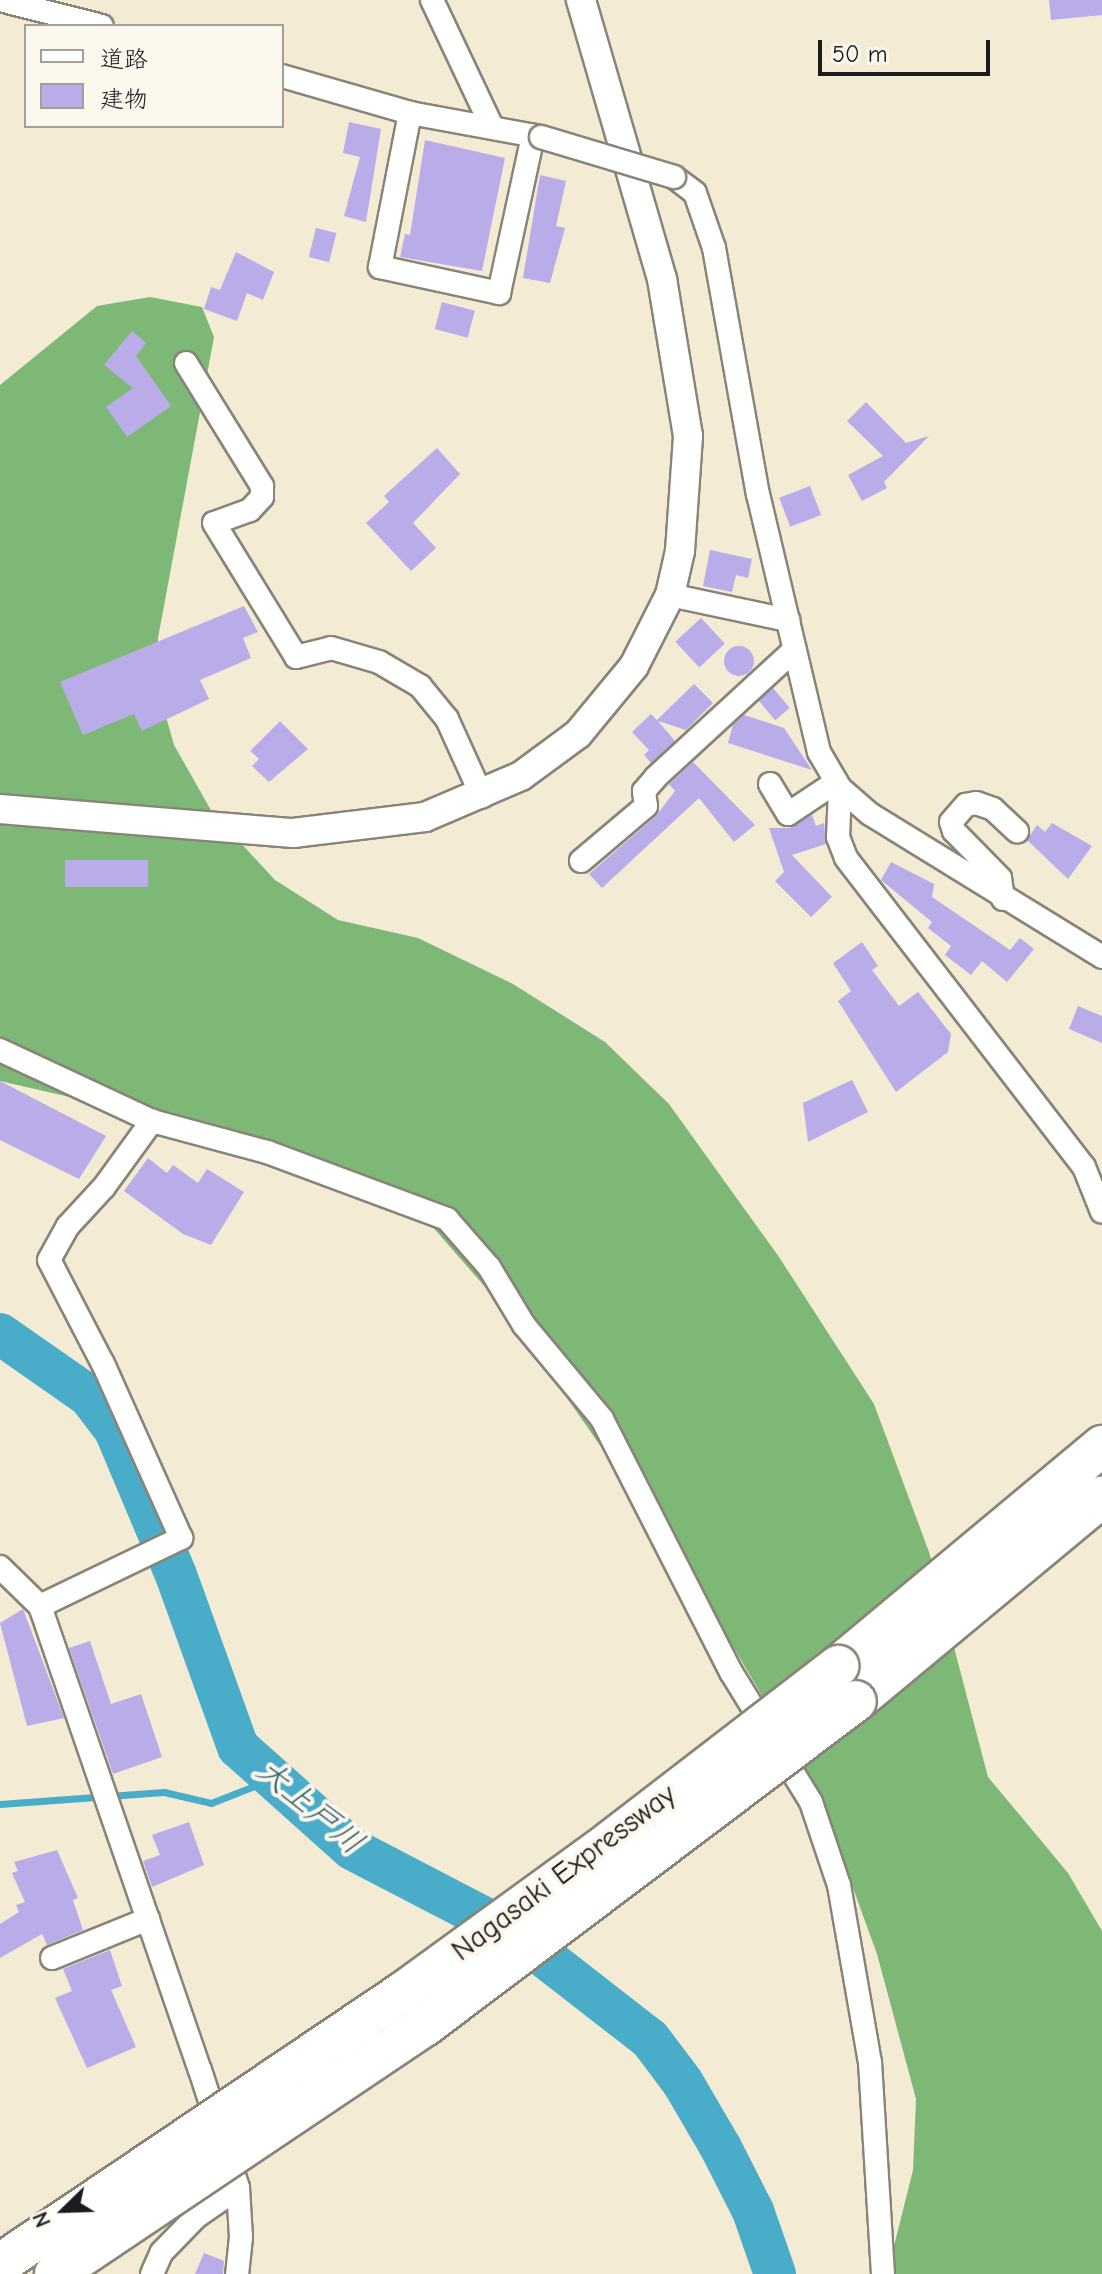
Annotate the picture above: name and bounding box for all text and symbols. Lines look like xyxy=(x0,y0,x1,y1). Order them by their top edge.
legend xyxy=(24,24,284,128)
scale bar xyxy=(822,24,994,74)
text: 50 m xyxy=(832,40,888,68)
text: 道路 xyxy=(100,45,148,73)
text: 建物 xyxy=(100,85,148,113)
water label: 大上戸川 xyxy=(249,1751,371,1863)
street label: Nagasaki Expressway xyxy=(445,1777,683,1969)
north arrow xyxy=(24,2170,104,2250)
text: N xyxy=(27,2208,57,2231)

